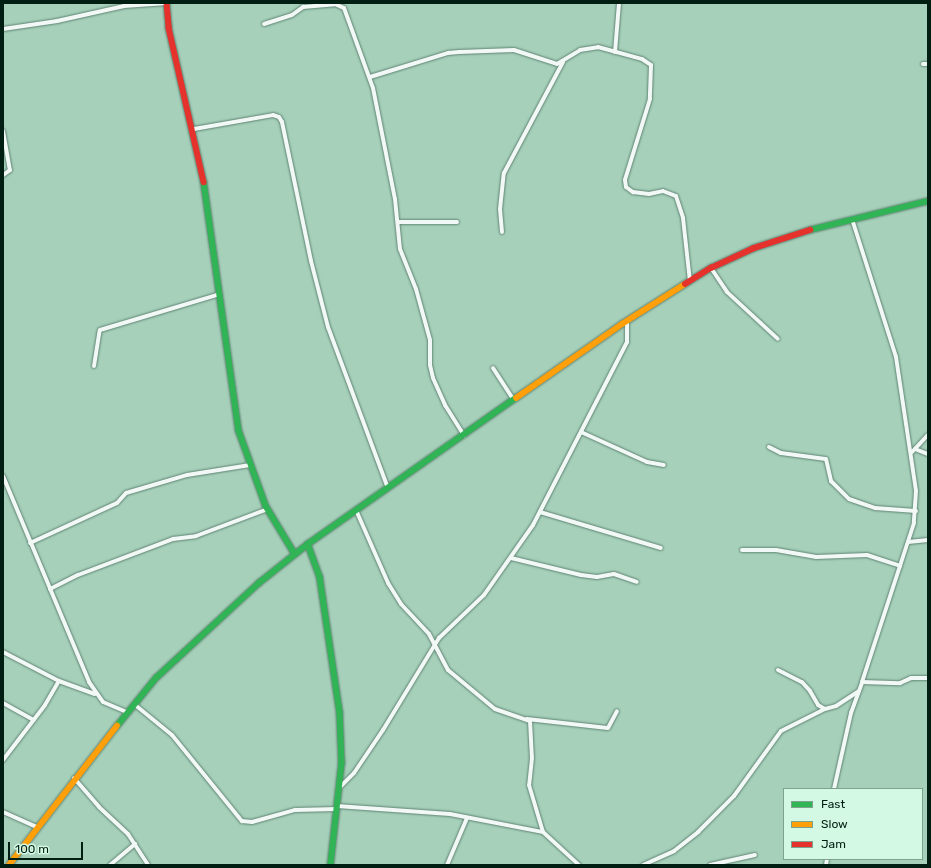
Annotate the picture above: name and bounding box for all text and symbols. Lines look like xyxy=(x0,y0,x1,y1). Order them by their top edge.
legend xyxy=(783,788,923,860)
text: Fast xyxy=(821,797,845,811)
text: Slow xyxy=(821,817,848,831)
scale bar xyxy=(10,834,85,860)
text: Jam xyxy=(821,837,846,851)
text: 100 m xyxy=(15,842,49,856)

